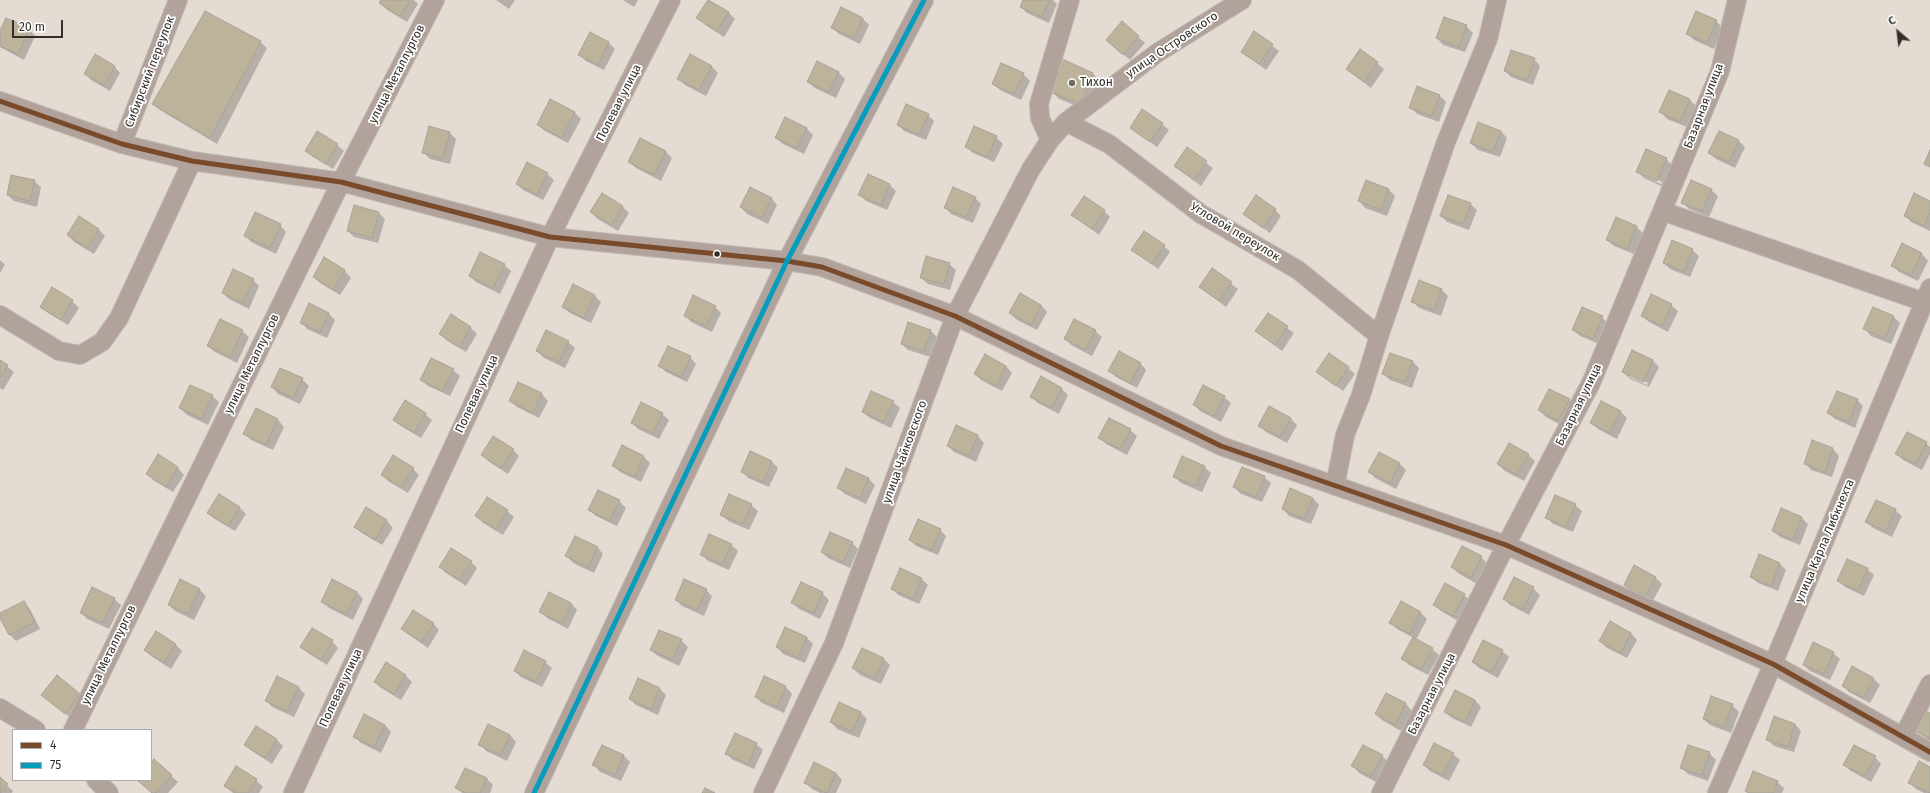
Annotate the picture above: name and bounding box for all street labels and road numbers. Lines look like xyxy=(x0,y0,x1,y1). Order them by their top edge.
street label: улица Островского xyxy=(1123,9,1221,81)
street label: Сибирский переулок xyxy=(122,14,178,130)
street label: улица Металлургов xyxy=(366,22,428,126)
street label: Базарная улица xyxy=(1681,61,1727,151)
street label: Полевая улица xyxy=(593,62,645,144)
street label: Угловой переулок xyxy=(1188,200,1282,264)
street label: улица Металлургов xyxy=(222,312,282,416)
street label: Полевая улица xyxy=(453,353,501,435)
street label: Базарная улица xyxy=(1553,361,1605,449)
street label: улица Чайковского xyxy=(880,399,930,505)
street label: улица Карла Либкнехта xyxy=(1792,477,1858,605)
street label: улица Металлургов xyxy=(79,603,139,707)
street label: Полевая улица xyxy=(317,647,365,729)
street label: Базарная улица xyxy=(1405,651,1459,737)

